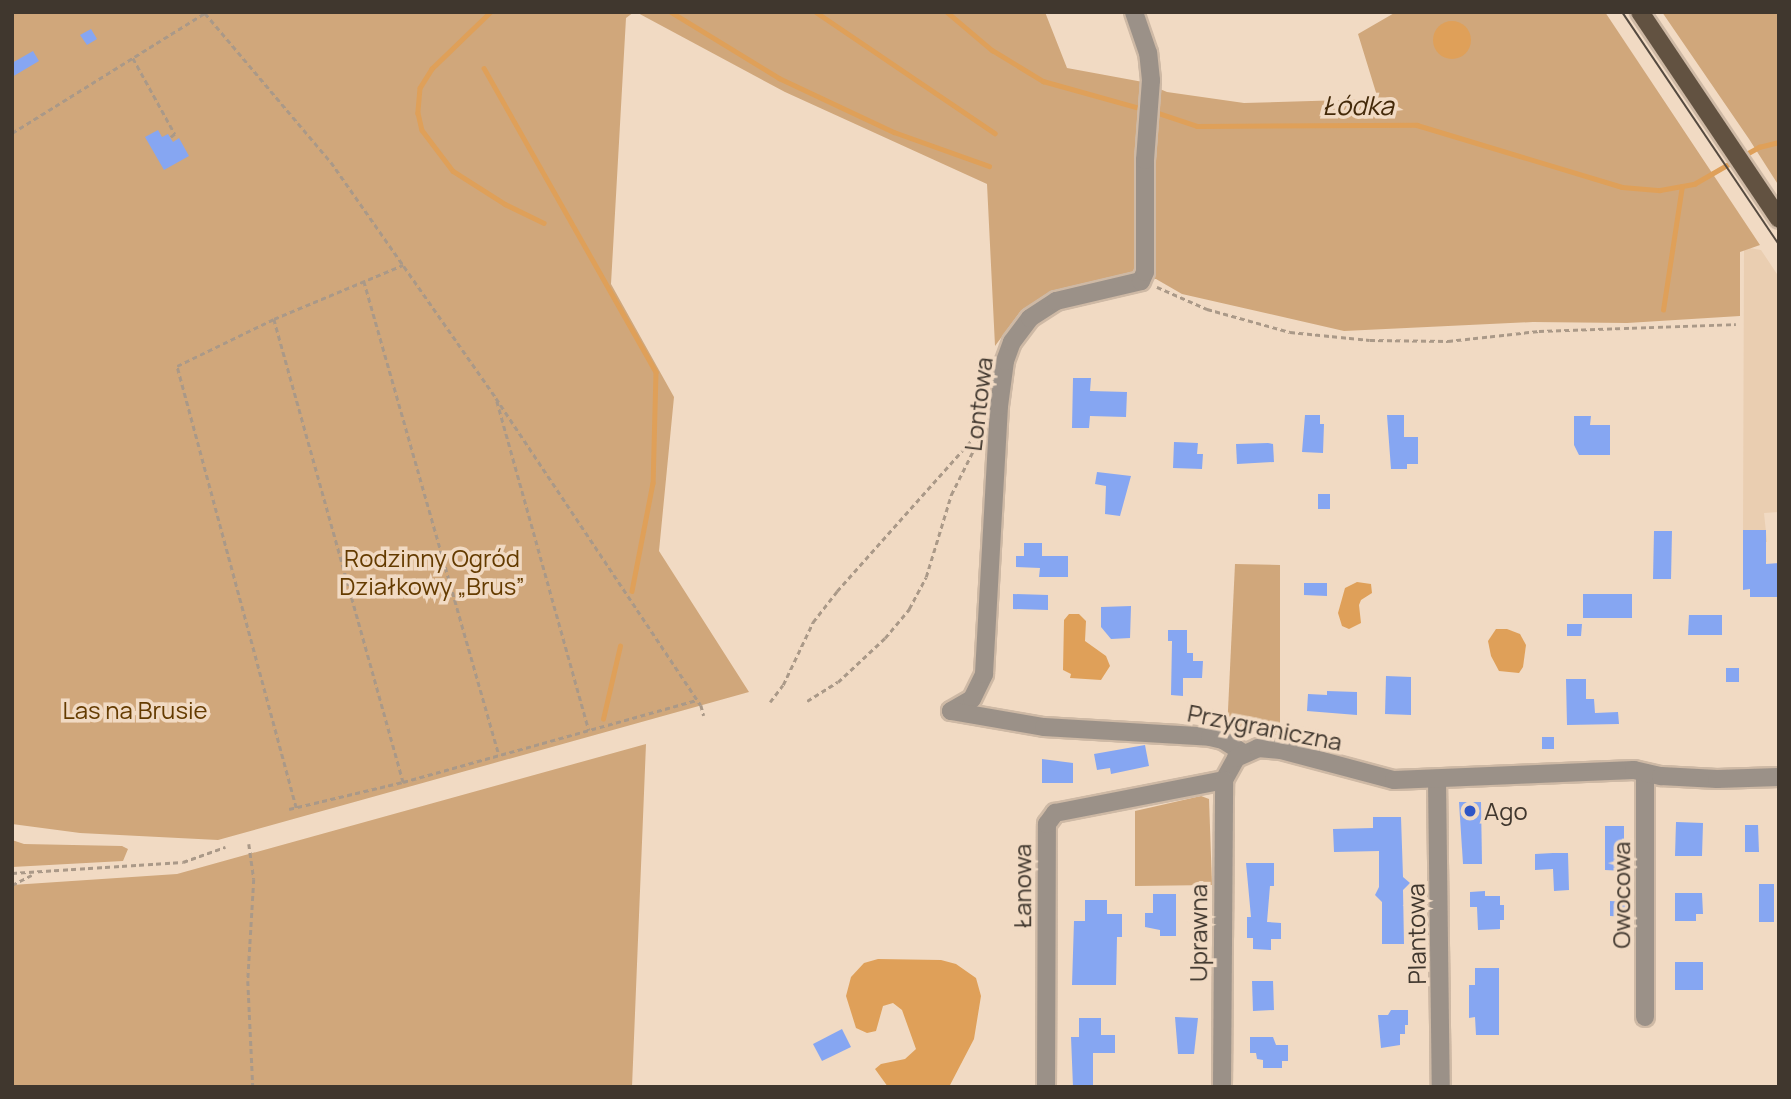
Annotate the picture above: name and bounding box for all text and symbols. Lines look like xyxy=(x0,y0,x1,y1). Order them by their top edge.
water label: Łódka xyxy=(1322,90,1394,122)
street label: Lontowa xyxy=(958,355,998,453)
park label: Rodzinny Ogród Działkowy „Brus” xyxy=(339,544,525,600)
park label: Las na Brusie xyxy=(62,696,208,724)
street label: Przygraniczna xyxy=(1185,698,1345,756)
place label: Ago xyxy=(1484,797,1528,825)
marker: Ago xyxy=(1462,803,1478,819)
street label: Owocowa xyxy=(1607,841,1635,949)
street label: Łanowa xyxy=(1008,844,1036,928)
street label: Plantowa xyxy=(1401,883,1431,985)
street label: Uprawna xyxy=(1184,884,1212,982)

